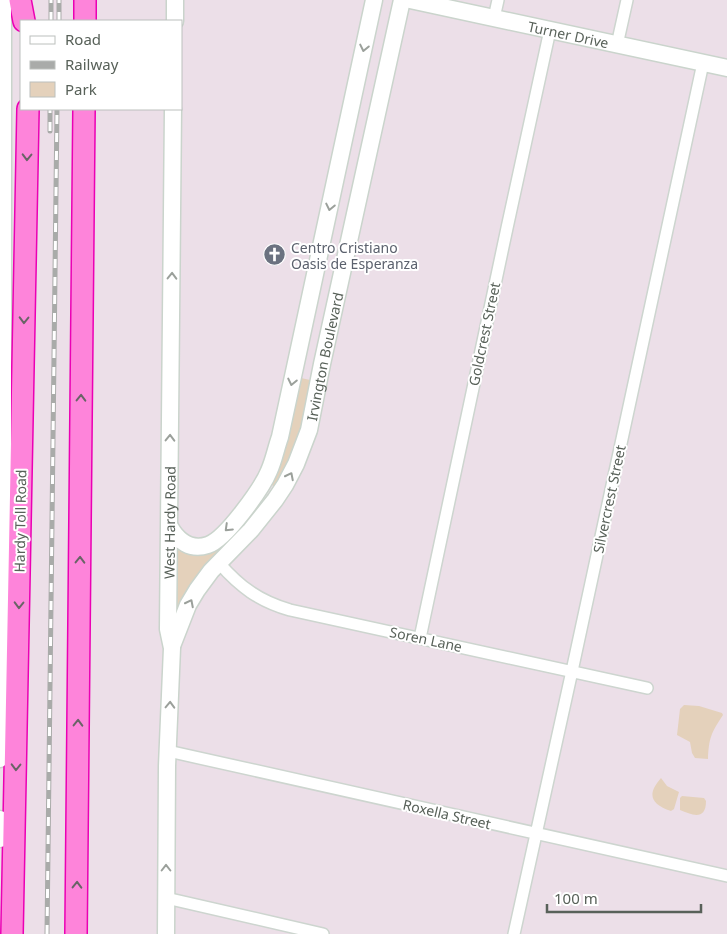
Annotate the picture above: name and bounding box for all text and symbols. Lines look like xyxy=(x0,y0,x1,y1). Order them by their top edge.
street label: Turner Drive xyxy=(526,16,611,52)
legend xyxy=(20,20,182,110)
text: Road xyxy=(65,29,101,49)
one-way arrow xyxy=(360,43,370,52)
text: Railway xyxy=(65,54,119,74)
text: Park xyxy=(65,79,97,99)
one-way arrow xyxy=(22,154,33,162)
one-way arrow xyxy=(326,202,336,211)
place label: Centro Cristiano Oasis de Esperanza xyxy=(291,238,418,273)
church icon: Centro Cristiano Oasis de Esperanza xyxy=(263,243,287,267)
one-way arrow xyxy=(167,271,177,279)
street label: Goldcrest Street xyxy=(464,280,504,388)
street label: Irvington Boulevard xyxy=(302,290,347,422)
one-way arrow xyxy=(19,316,29,324)
one-way arrow xyxy=(287,378,298,387)
one-way arrow xyxy=(76,394,86,402)
one-way arrow xyxy=(165,434,175,442)
street label: Silvercrest Street xyxy=(588,443,630,555)
street label: West Hardy Road xyxy=(159,466,179,579)
street label: Hardy Toll Road xyxy=(10,469,30,573)
one-way arrow xyxy=(284,472,294,481)
one-way arrow xyxy=(225,522,234,531)
one-way arrow xyxy=(75,556,85,564)
one-way arrow xyxy=(184,599,194,608)
one-way arrow xyxy=(14,602,24,609)
street label: Soren Lane xyxy=(388,622,464,656)
one-way arrow xyxy=(164,701,175,709)
one-way arrow xyxy=(73,719,83,726)
one-way arrow xyxy=(11,764,21,772)
street label: Roxella Street xyxy=(401,795,493,833)
one-way arrow xyxy=(161,864,171,872)
one-way arrow xyxy=(72,881,82,889)
scale bar xyxy=(547,882,701,914)
text: 100 m xyxy=(554,888,598,908)

